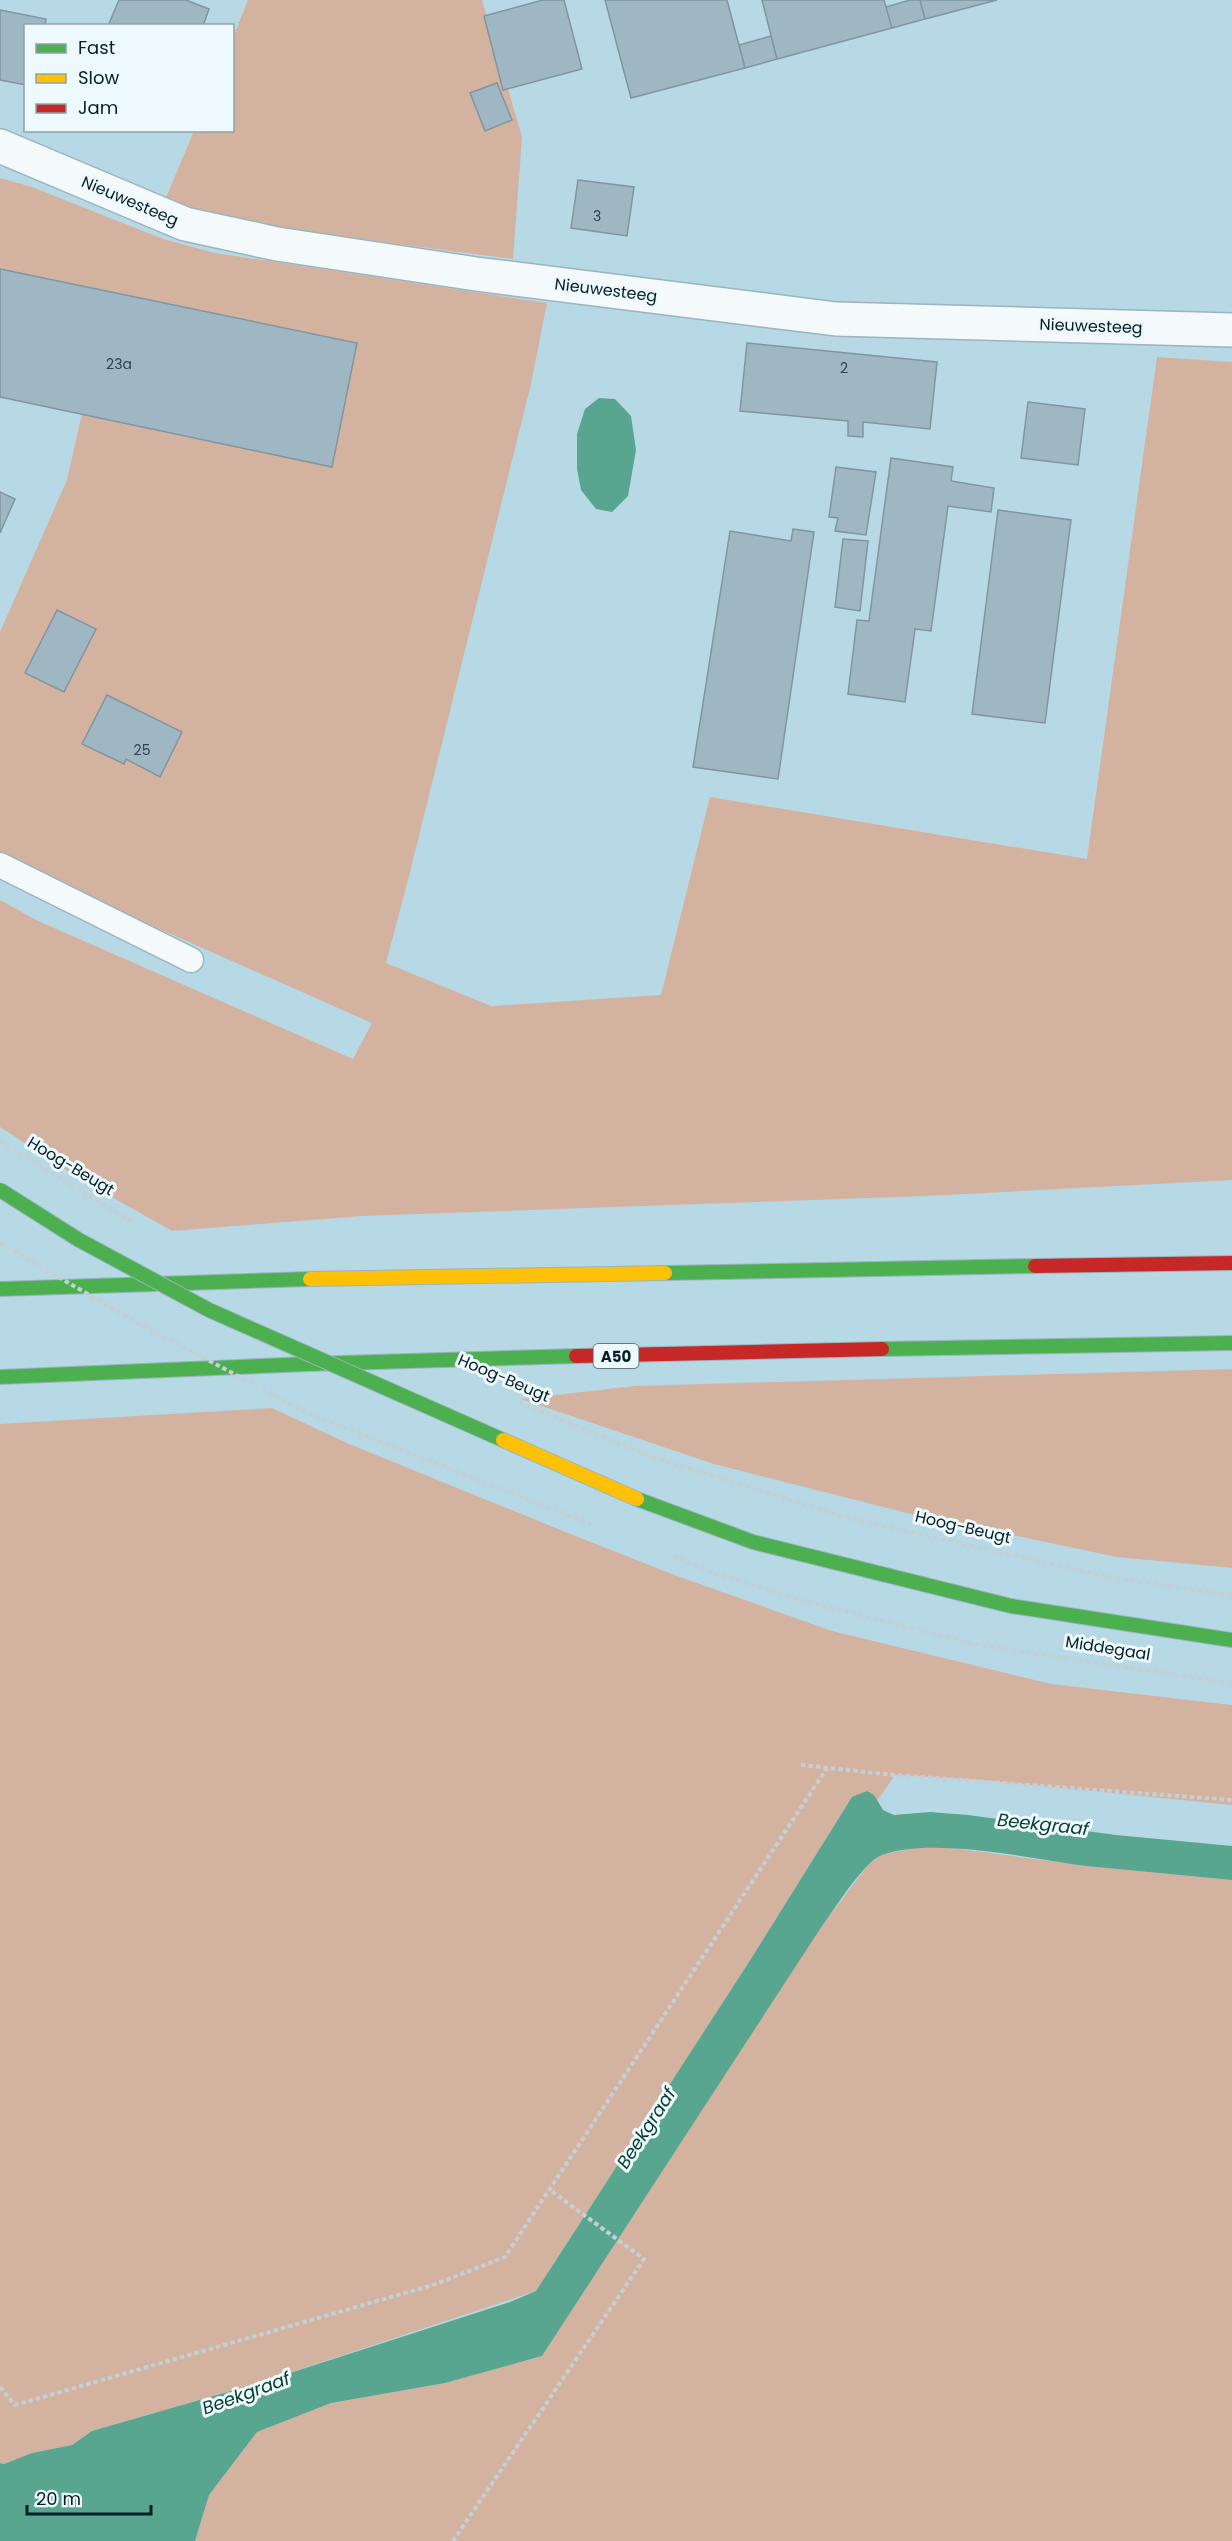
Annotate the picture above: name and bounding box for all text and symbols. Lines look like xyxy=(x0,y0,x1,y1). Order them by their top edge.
legend xyxy=(24,24,234,132)
text: Fast xyxy=(78,35,115,60)
text: Slow xyxy=(78,65,120,90)
text: Jam xyxy=(78,95,118,120)
street label: Nieuwesteeg xyxy=(78,170,182,232)
house number: 3 xyxy=(593,206,601,226)
street label: Nieuwesteeg xyxy=(553,272,659,308)
street label: Nieuwesteeg xyxy=(1039,313,1143,339)
house number: 23a xyxy=(106,354,132,374)
house number: 2 xyxy=(840,358,848,378)
house number: 25 xyxy=(134,740,150,760)
street label: Hoog-Beugt xyxy=(23,1131,119,1201)
road number: A50 xyxy=(594,1344,638,1368)
street label: Hoog-Beugt xyxy=(454,1348,554,1408)
street label: Hoog-Beugt xyxy=(913,1505,1013,1549)
street label: Middegaal xyxy=(1064,1630,1152,1666)
water label: Beekgraaf xyxy=(996,1807,1091,1841)
water label: Beekgraaf xyxy=(611,2082,682,2173)
water label: Beekgraaf xyxy=(199,2365,294,2420)
scale bar xyxy=(27,2478,152,2516)
text: 20 m xyxy=(36,2486,81,2511)

